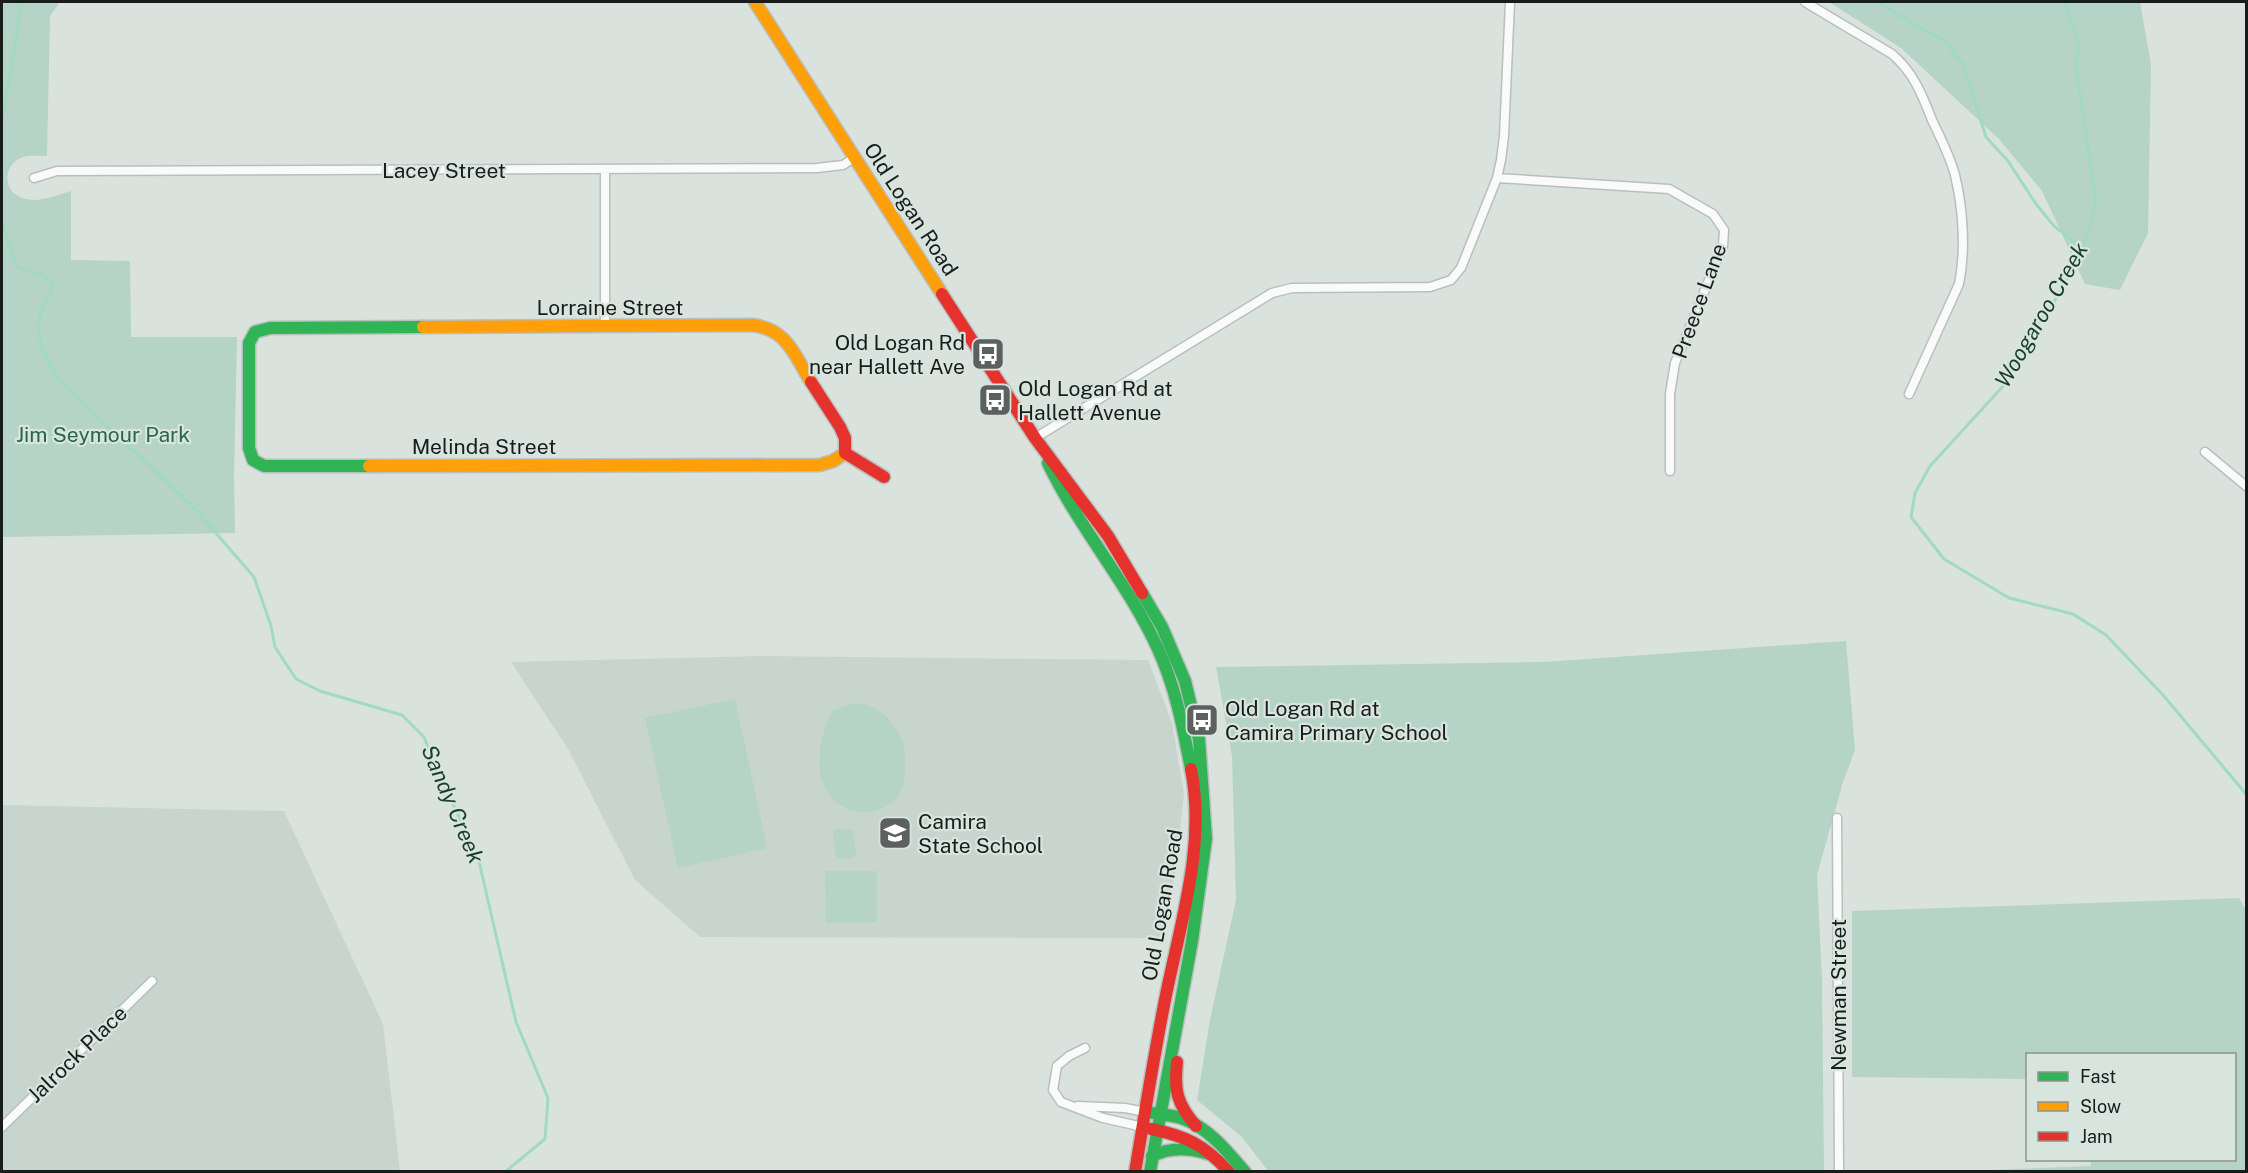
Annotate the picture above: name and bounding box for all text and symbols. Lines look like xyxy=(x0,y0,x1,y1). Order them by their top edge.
street label: Old Logan Road xyxy=(859,138,963,280)
street label: Lacey Street xyxy=(382,158,506,183)
water label: Woogaroo Creek xyxy=(1989,238,2093,392)
street label: Preece Lane xyxy=(1667,240,1731,362)
street label: Lorraine Street xyxy=(537,295,683,320)
place label: Old Logan Rd near Hallett Ave xyxy=(809,330,965,379)
bus stop icon: Old Logan Rd near Hallett Ave xyxy=(970,336,1006,372)
place label: Old Logan Rd at Hallett Avenue xyxy=(1018,376,1173,425)
bus stop icon: Old Logan Rd at Hallett Avenue xyxy=(977,382,1013,418)
park label: Jim Seymour Park xyxy=(16,422,190,447)
street label: Melinda Street xyxy=(412,434,556,459)
place label: Old Logan Rd at Camira Primary School xyxy=(1225,696,1448,745)
bus stop icon: Old Logan Rd at Camira Primary School xyxy=(1184,702,1220,738)
water label: Sandy Creek xyxy=(416,741,490,867)
place label: Camira State School xyxy=(918,809,1043,858)
school or university icon: Camira State School xyxy=(877,815,913,851)
street label: Old Logan Road xyxy=(1136,827,1188,983)
street label: Newman Street xyxy=(1826,919,1851,1071)
street label: Jalrock Place xyxy=(22,1000,132,1108)
legend xyxy=(2026,1053,2236,1161)
text: Fast xyxy=(2080,1066,2116,1087)
text: Slow xyxy=(2080,1096,2121,1117)
text: Jam xyxy=(2080,1126,2113,1147)

